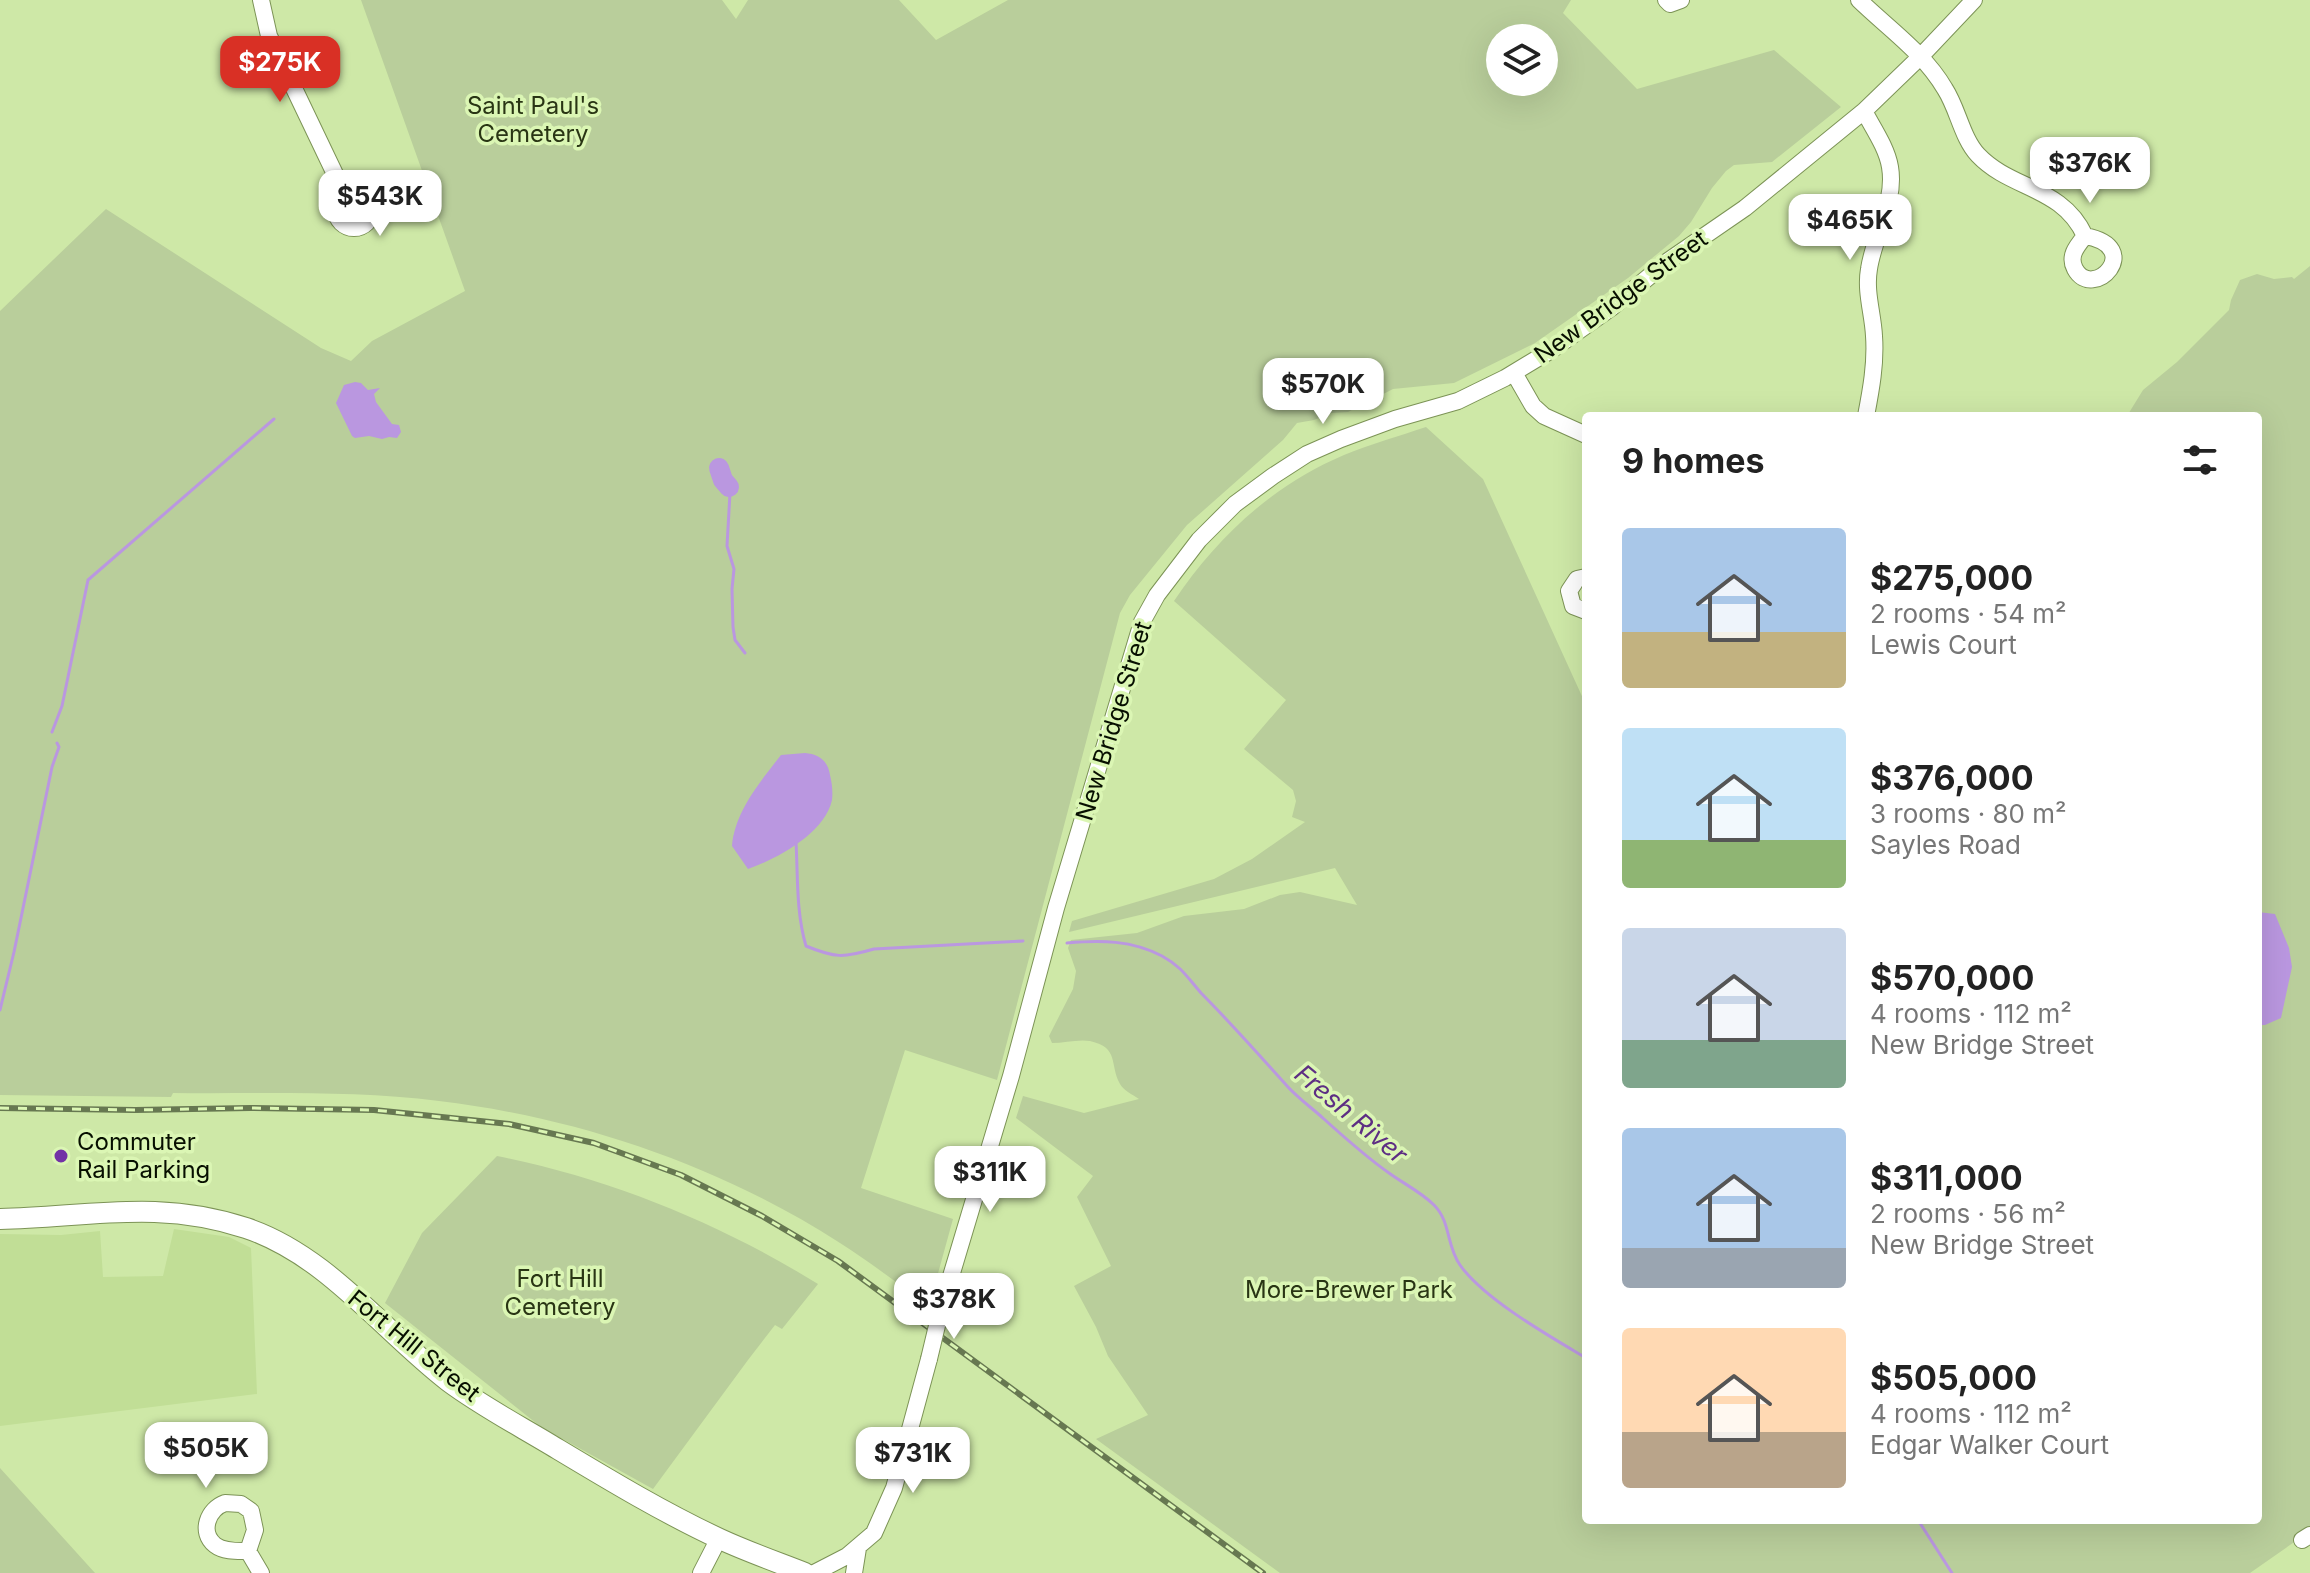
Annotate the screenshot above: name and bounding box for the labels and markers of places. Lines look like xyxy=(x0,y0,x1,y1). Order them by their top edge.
pin: $275K xyxy=(224,36,336,104)
pin: $376K xyxy=(2034,137,2146,205)
pin: $543K xyxy=(324,170,436,238)
pin: $465K xyxy=(1794,194,1906,262)
pin: $570K xyxy=(1267,358,1379,426)
place label: Commuter Rail Parking xyxy=(77,1127,210,1184)
pin: $311K xyxy=(934,1146,1046,1214)
marker: Commuter Rail Parking xyxy=(52,1147,70,1165)
pin: $378K xyxy=(898,1273,1010,1341)
pin: $505K xyxy=(150,1422,262,1490)
pin: $731K xyxy=(857,1427,969,1495)

